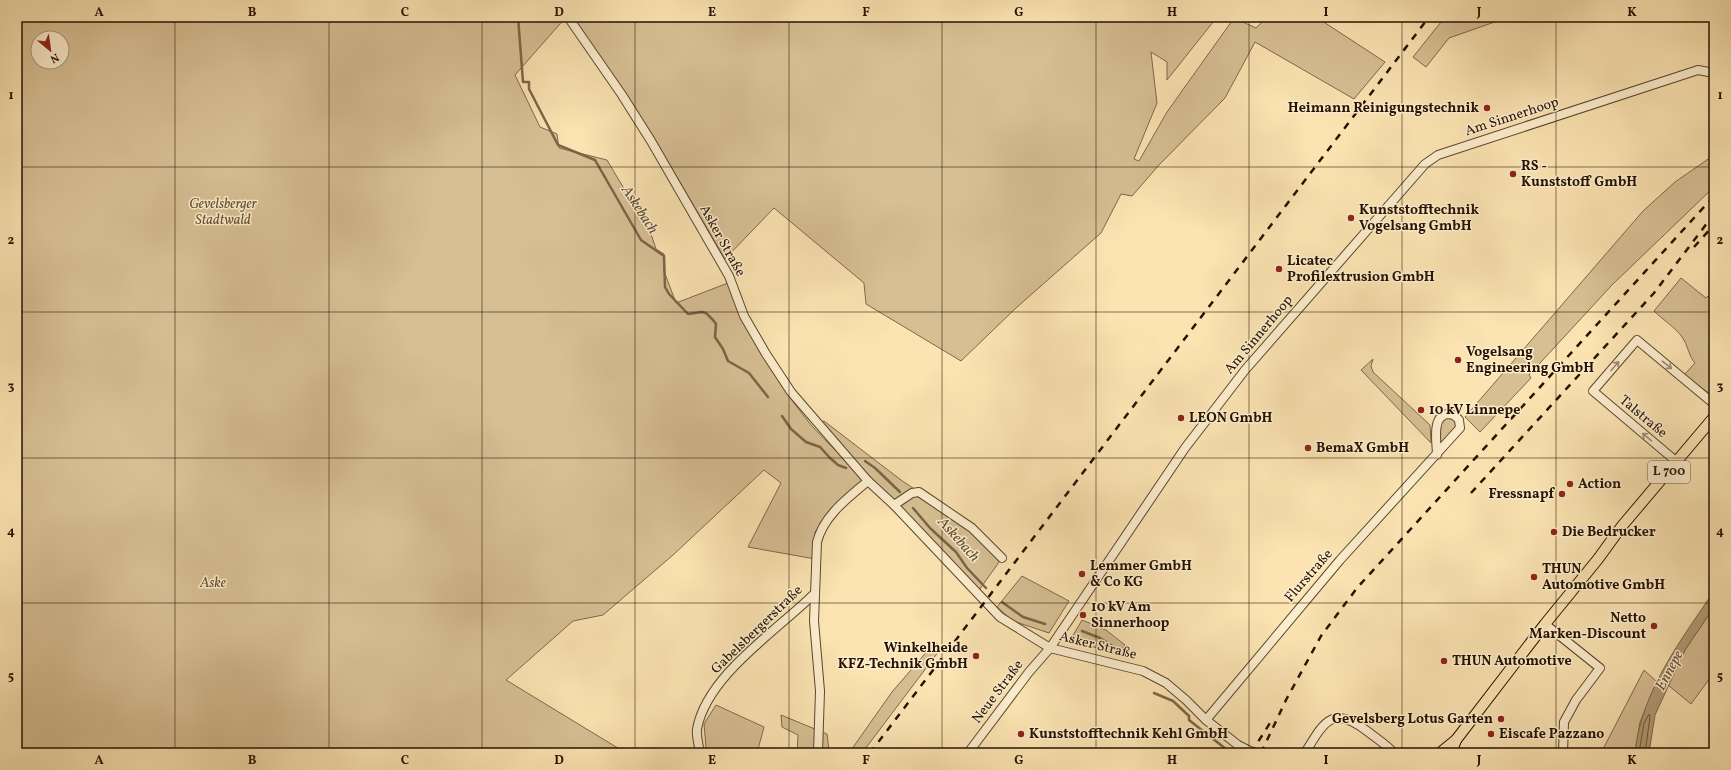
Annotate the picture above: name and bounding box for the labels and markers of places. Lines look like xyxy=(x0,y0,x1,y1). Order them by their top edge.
place label: Heimann Reinigungstechnik xyxy=(1288,99,1480,118)
marker: Heimann Reinigungstechnik xyxy=(1482,103,1492,113)
place label: RS - Kunststoff GmbH xyxy=(1521,157,1637,192)
marker: RS - Kunststoff GmbH xyxy=(1508,169,1518,179)
place label: Kunststofftechnik Vogelsang GmbH xyxy=(1359,201,1479,236)
marker: Kunststofftechnik Vogelsang GmbH xyxy=(1346,213,1356,223)
place label: Licatec Profilextrusion GmbH xyxy=(1287,252,1435,287)
marker: Licatec Profilextrusion GmbH xyxy=(1274,264,1284,274)
place label: Vogelsang Engineering GmbH xyxy=(1466,343,1594,378)
marker: Vogelsang Engineering GmbH xyxy=(1453,355,1463,365)
place label: 10 kV Linnepe xyxy=(1429,401,1520,420)
marker: 10 kV Linnepe xyxy=(1416,405,1426,415)
place label: LEON GmbH xyxy=(1189,409,1273,428)
marker: LEON GmbH xyxy=(1176,413,1186,423)
place label: BemaX GmbH xyxy=(1316,439,1409,458)
marker: BemaX GmbH xyxy=(1303,443,1313,453)
place label: Action xyxy=(1578,475,1621,494)
marker: Action xyxy=(1565,479,1575,489)
place label: Fressnapf xyxy=(1489,485,1555,504)
marker: Fressnapf xyxy=(1557,489,1567,499)
place label: Die Bedrucker xyxy=(1562,523,1656,542)
marker: Die Bedrucker xyxy=(1549,527,1559,537)
place label: Lemmer GmbH & Co KG xyxy=(1090,557,1192,592)
place label: THUN Automotive GmbH xyxy=(1542,560,1665,595)
marker: Lemmer GmbH & Co KG xyxy=(1077,569,1087,579)
marker: THUN Automotive GmbH xyxy=(1529,572,1539,582)
place label: 10 kV Am Sinnerhoop xyxy=(1091,598,1170,633)
place label: Netto Marken-Discount xyxy=(1529,609,1646,644)
marker: 10 kV Am Sinnerhoop xyxy=(1078,610,1088,620)
marker: Netto Marken-Discount xyxy=(1649,621,1659,631)
place label: Winkelheide KFZ-Technik GmbH xyxy=(838,639,968,674)
marker: Winkelheide KFZ-Technik GmbH xyxy=(971,651,981,661)
place label: THUN Automotive xyxy=(1452,652,1572,671)
marker: THUN Automotive xyxy=(1439,656,1449,666)
place label: Gevelsberg Lotus Garten xyxy=(1332,710,1493,729)
marker: Gevelsberg Lotus Garten xyxy=(1496,714,1506,724)
place label: Kunststofftechnik Kehl GmbH xyxy=(1029,725,1228,744)
place label: Eiscafe Pazzano xyxy=(1499,725,1604,744)
marker: Kunststofftechnik Kehl GmbH xyxy=(1016,729,1026,739)
marker: Eiscafe Pazzano xyxy=(1486,729,1496,739)

